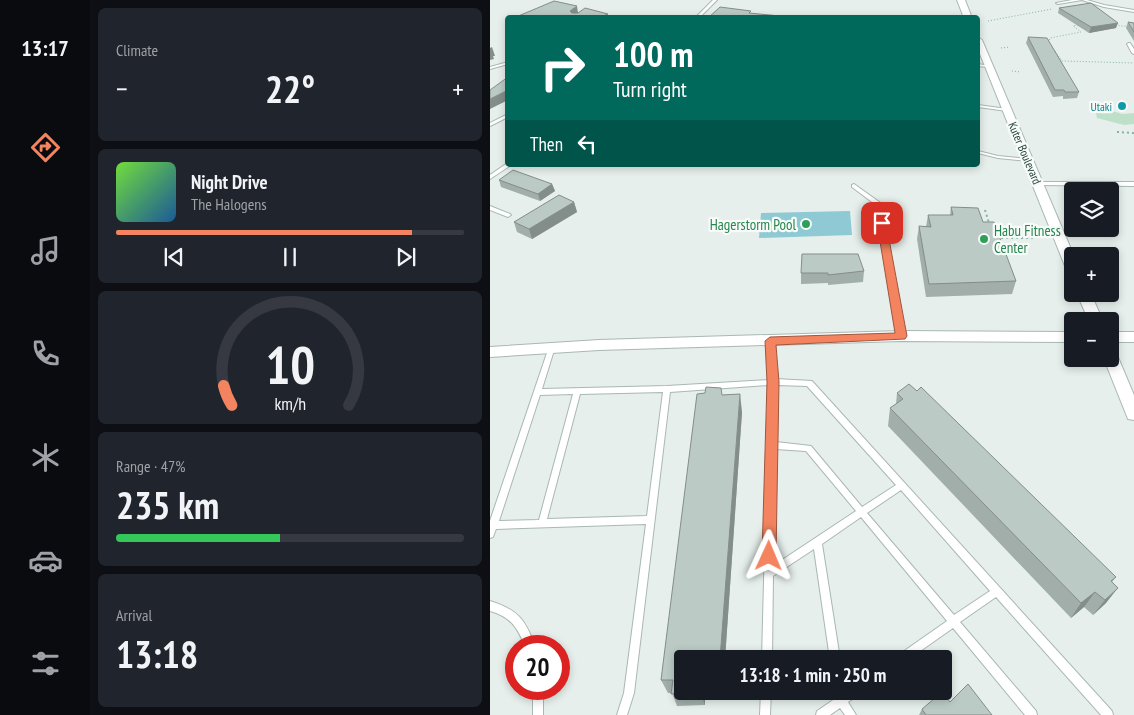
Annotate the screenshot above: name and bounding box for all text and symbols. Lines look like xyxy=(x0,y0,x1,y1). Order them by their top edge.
text: 100 m xyxy=(613,31,694,77)
text: 13:17 xyxy=(21,34,69,62)
icon: right xyxy=(530,35,595,100)
text: Climate xyxy=(116,40,158,60)
text: 22° xyxy=(265,64,315,113)
text: − xyxy=(116,70,128,107)
text: + xyxy=(452,70,464,107)
text: Turn right xyxy=(613,75,687,103)
place label: Utaki xyxy=(1090,99,1112,114)
marker: Utaki xyxy=(1116,100,1128,112)
street label: Kuter Boulevard xyxy=(1005,120,1045,186)
icon: directions xyxy=(28,130,63,165)
icon: left xyxy=(573,130,601,158)
text: Then xyxy=(530,132,563,156)
text: Night Drive xyxy=(191,170,268,194)
map controls xyxy=(1064,182,1119,367)
button: layers xyxy=(1064,182,1119,237)
text: The Halogens xyxy=(191,194,267,214)
pin xyxy=(861,202,903,244)
icon: arrive xyxy=(868,209,896,237)
place label: Hagerstorm Pool xyxy=(710,215,796,234)
marker: Hagerstorm Pool xyxy=(800,218,812,230)
place label: Habu Fitness Center xyxy=(994,221,1061,257)
icon: music xyxy=(28,233,63,268)
marker: Habu Fitness Center xyxy=(978,233,990,245)
icon: previous xyxy=(160,243,188,271)
icon: pause xyxy=(276,243,304,271)
icon: next xyxy=(392,243,420,271)
button: + xyxy=(1064,247,1119,302)
button: − xyxy=(1064,312,1119,367)
text: 10 xyxy=(265,331,315,398)
icon: phone xyxy=(28,336,63,371)
text: km/h xyxy=(274,392,306,415)
icon: climate xyxy=(28,440,63,475)
text: Range · 47% xyxy=(116,456,185,476)
text: 235 km xyxy=(116,480,219,529)
position arrow xyxy=(742,529,794,581)
icon: car xyxy=(28,543,63,578)
text: Arrival xyxy=(116,605,152,625)
text: 13:18 xyxy=(116,629,198,678)
speed limit sign: 20 xyxy=(505,635,570,700)
icon: filters xyxy=(28,646,63,681)
text: 13:18 · 1 min · 250 m xyxy=(740,663,886,687)

